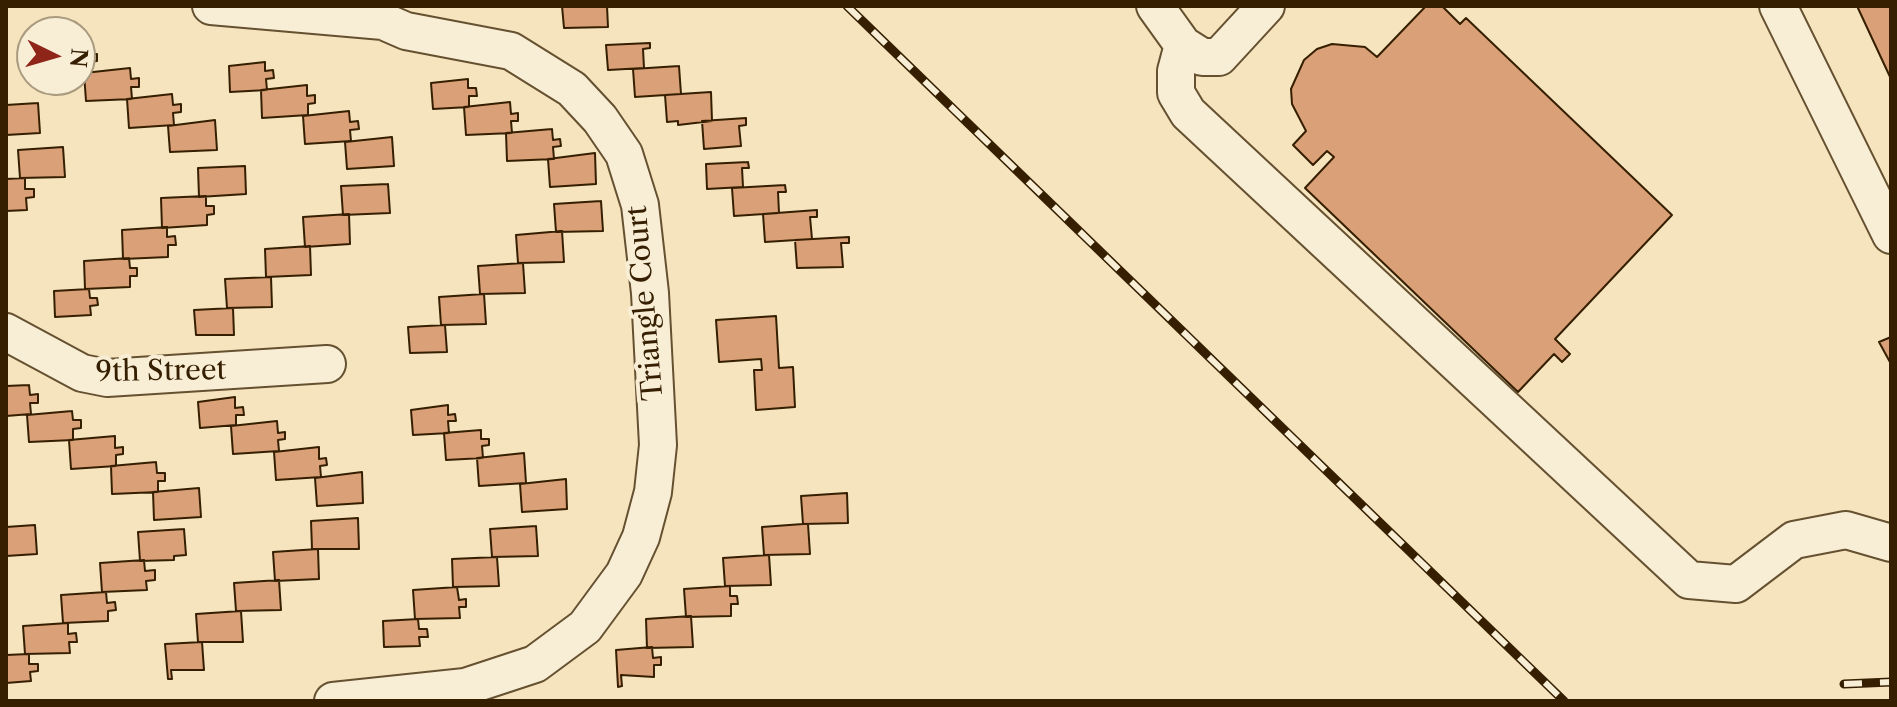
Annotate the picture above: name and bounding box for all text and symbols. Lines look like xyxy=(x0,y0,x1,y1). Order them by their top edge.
north arrow xyxy=(16,16,96,96)
text: N xyxy=(64,47,93,69)
street label: Triangle Court xyxy=(621,204,671,402)
street label: 9th Street xyxy=(95,354,227,390)

